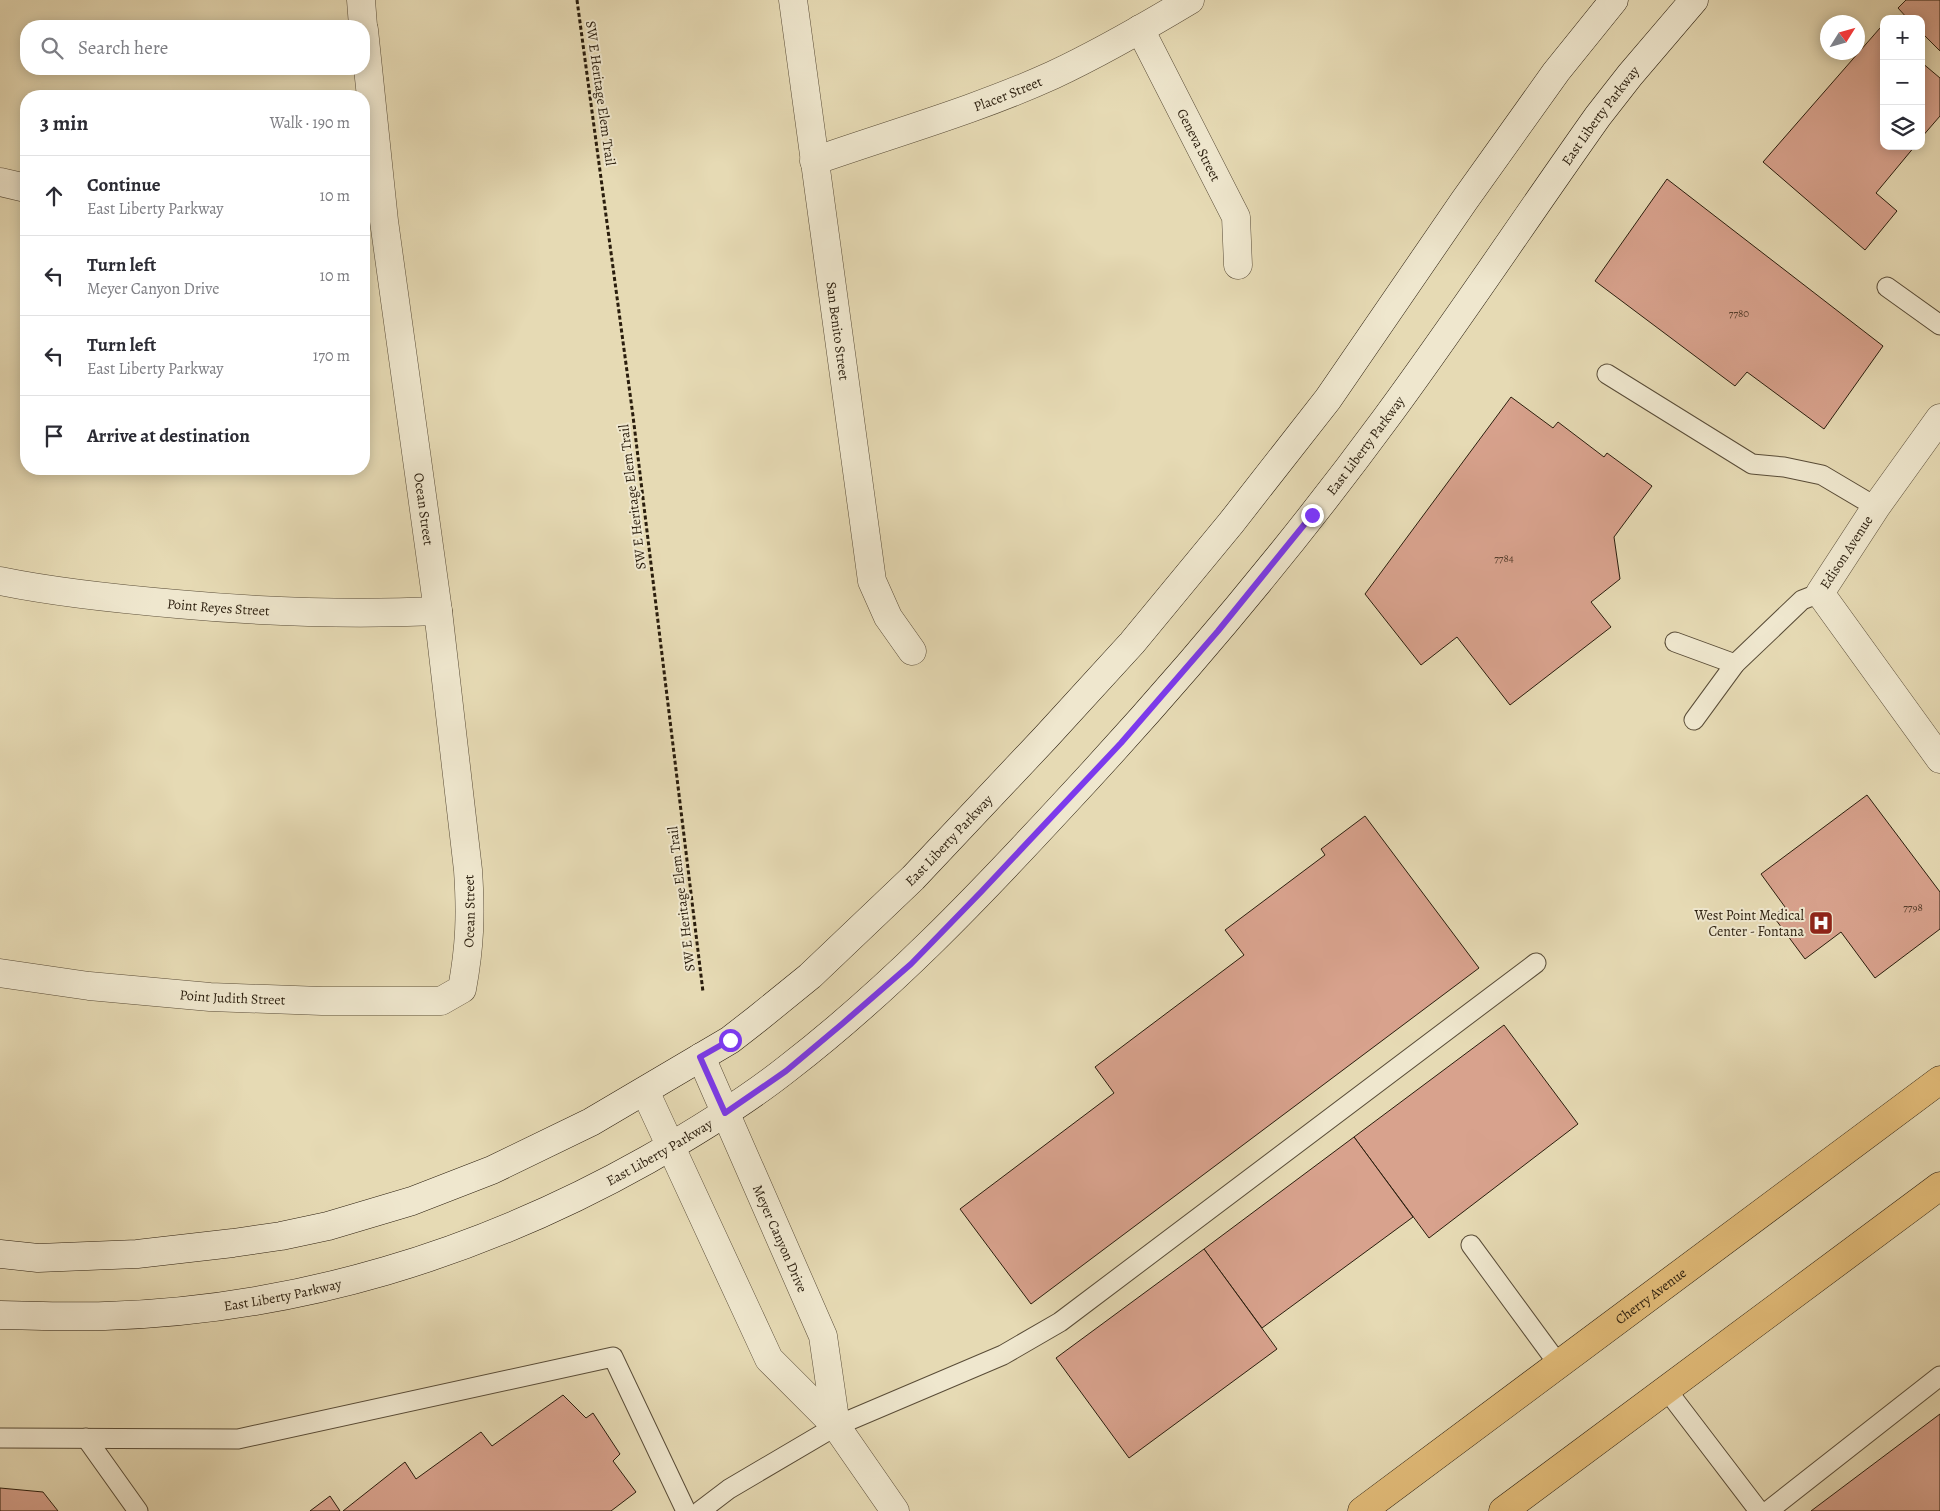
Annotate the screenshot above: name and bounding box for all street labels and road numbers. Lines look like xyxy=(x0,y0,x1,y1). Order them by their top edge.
street label: SW E Heritage Elem Trail xyxy=(581,19,620,167)
street label: East Liberty Parkway xyxy=(1557,61,1644,169)
street label: Placer Street xyxy=(971,72,1045,116)
street label: Geneva Street xyxy=(1172,105,1225,185)
street label: San Benito Street xyxy=(821,281,854,382)
street label: East Liberty Parkway xyxy=(1322,392,1410,499)
street label: SW E Heritage Elem Trail xyxy=(614,423,651,571)
street label: Ocean Street xyxy=(409,472,438,547)
street label: Edison Avenue xyxy=(1816,512,1877,593)
street label: Point Reyes Street xyxy=(166,594,270,621)
street label: East Liberty Parkway xyxy=(901,790,998,891)
street label: SW E Heritage Elem Trail xyxy=(663,825,700,973)
street label: Ocean Street xyxy=(459,874,480,948)
street label: Point Judith Street xyxy=(179,985,286,1010)
street label: East Liberty Parkway xyxy=(603,1114,717,1190)
street label: Meyer Canyon Drive xyxy=(748,1182,812,1296)
street label: Cherry Avenue xyxy=(1611,1263,1690,1329)
street label: East Liberty Parkway xyxy=(222,1274,344,1316)

